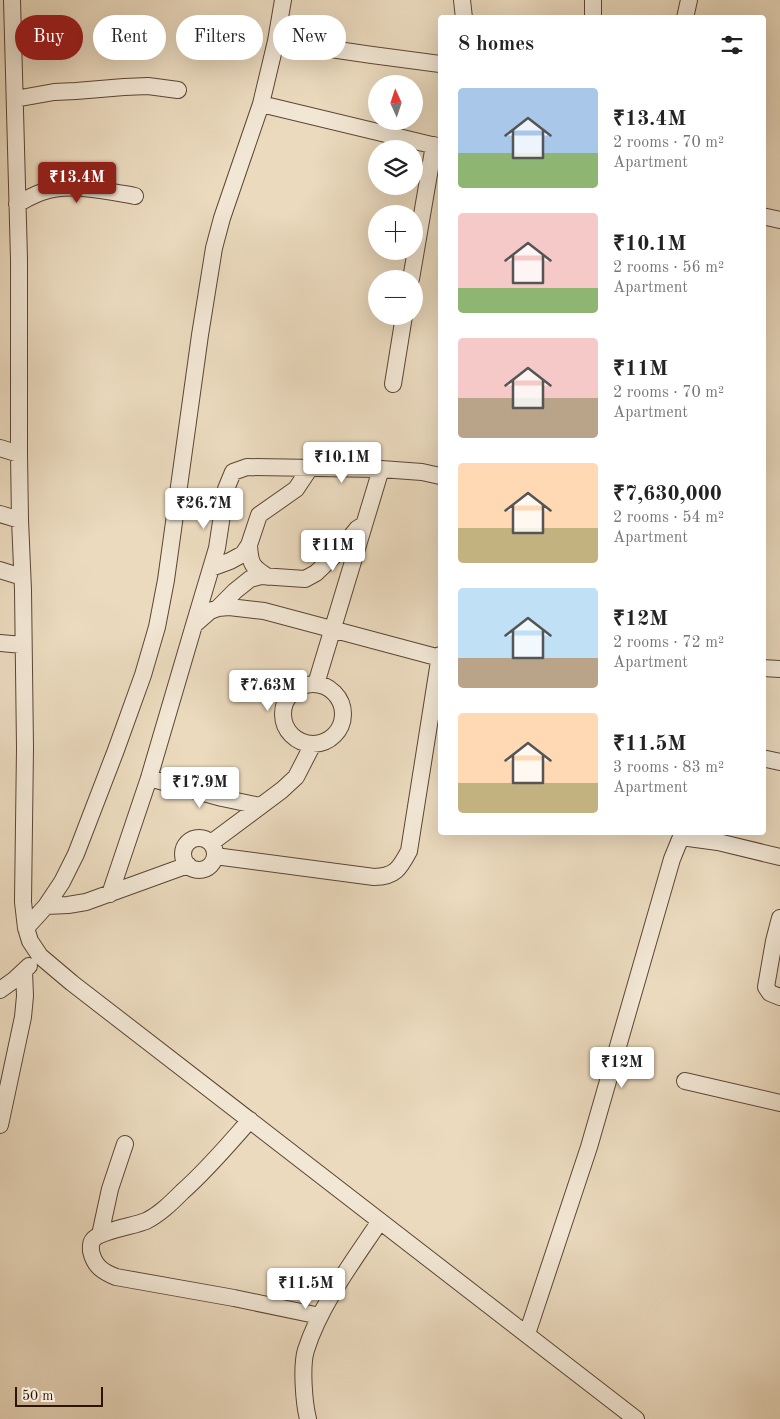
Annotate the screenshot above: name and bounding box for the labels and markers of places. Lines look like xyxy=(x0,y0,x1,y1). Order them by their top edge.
pin: ₹13.4M xyxy=(36,162,118,204)
pin: ₹10.1M xyxy=(301,442,383,484)
pin: ₹26.7M xyxy=(163,488,245,530)
pin: ₹11M xyxy=(303,530,363,572)
pin: ₹7.63M xyxy=(227,670,309,712)
pin: ₹17.9M xyxy=(159,766,241,809)
pin: ₹12M xyxy=(592,1046,652,1089)
pin: ₹11.5M xyxy=(265,1268,347,1310)

